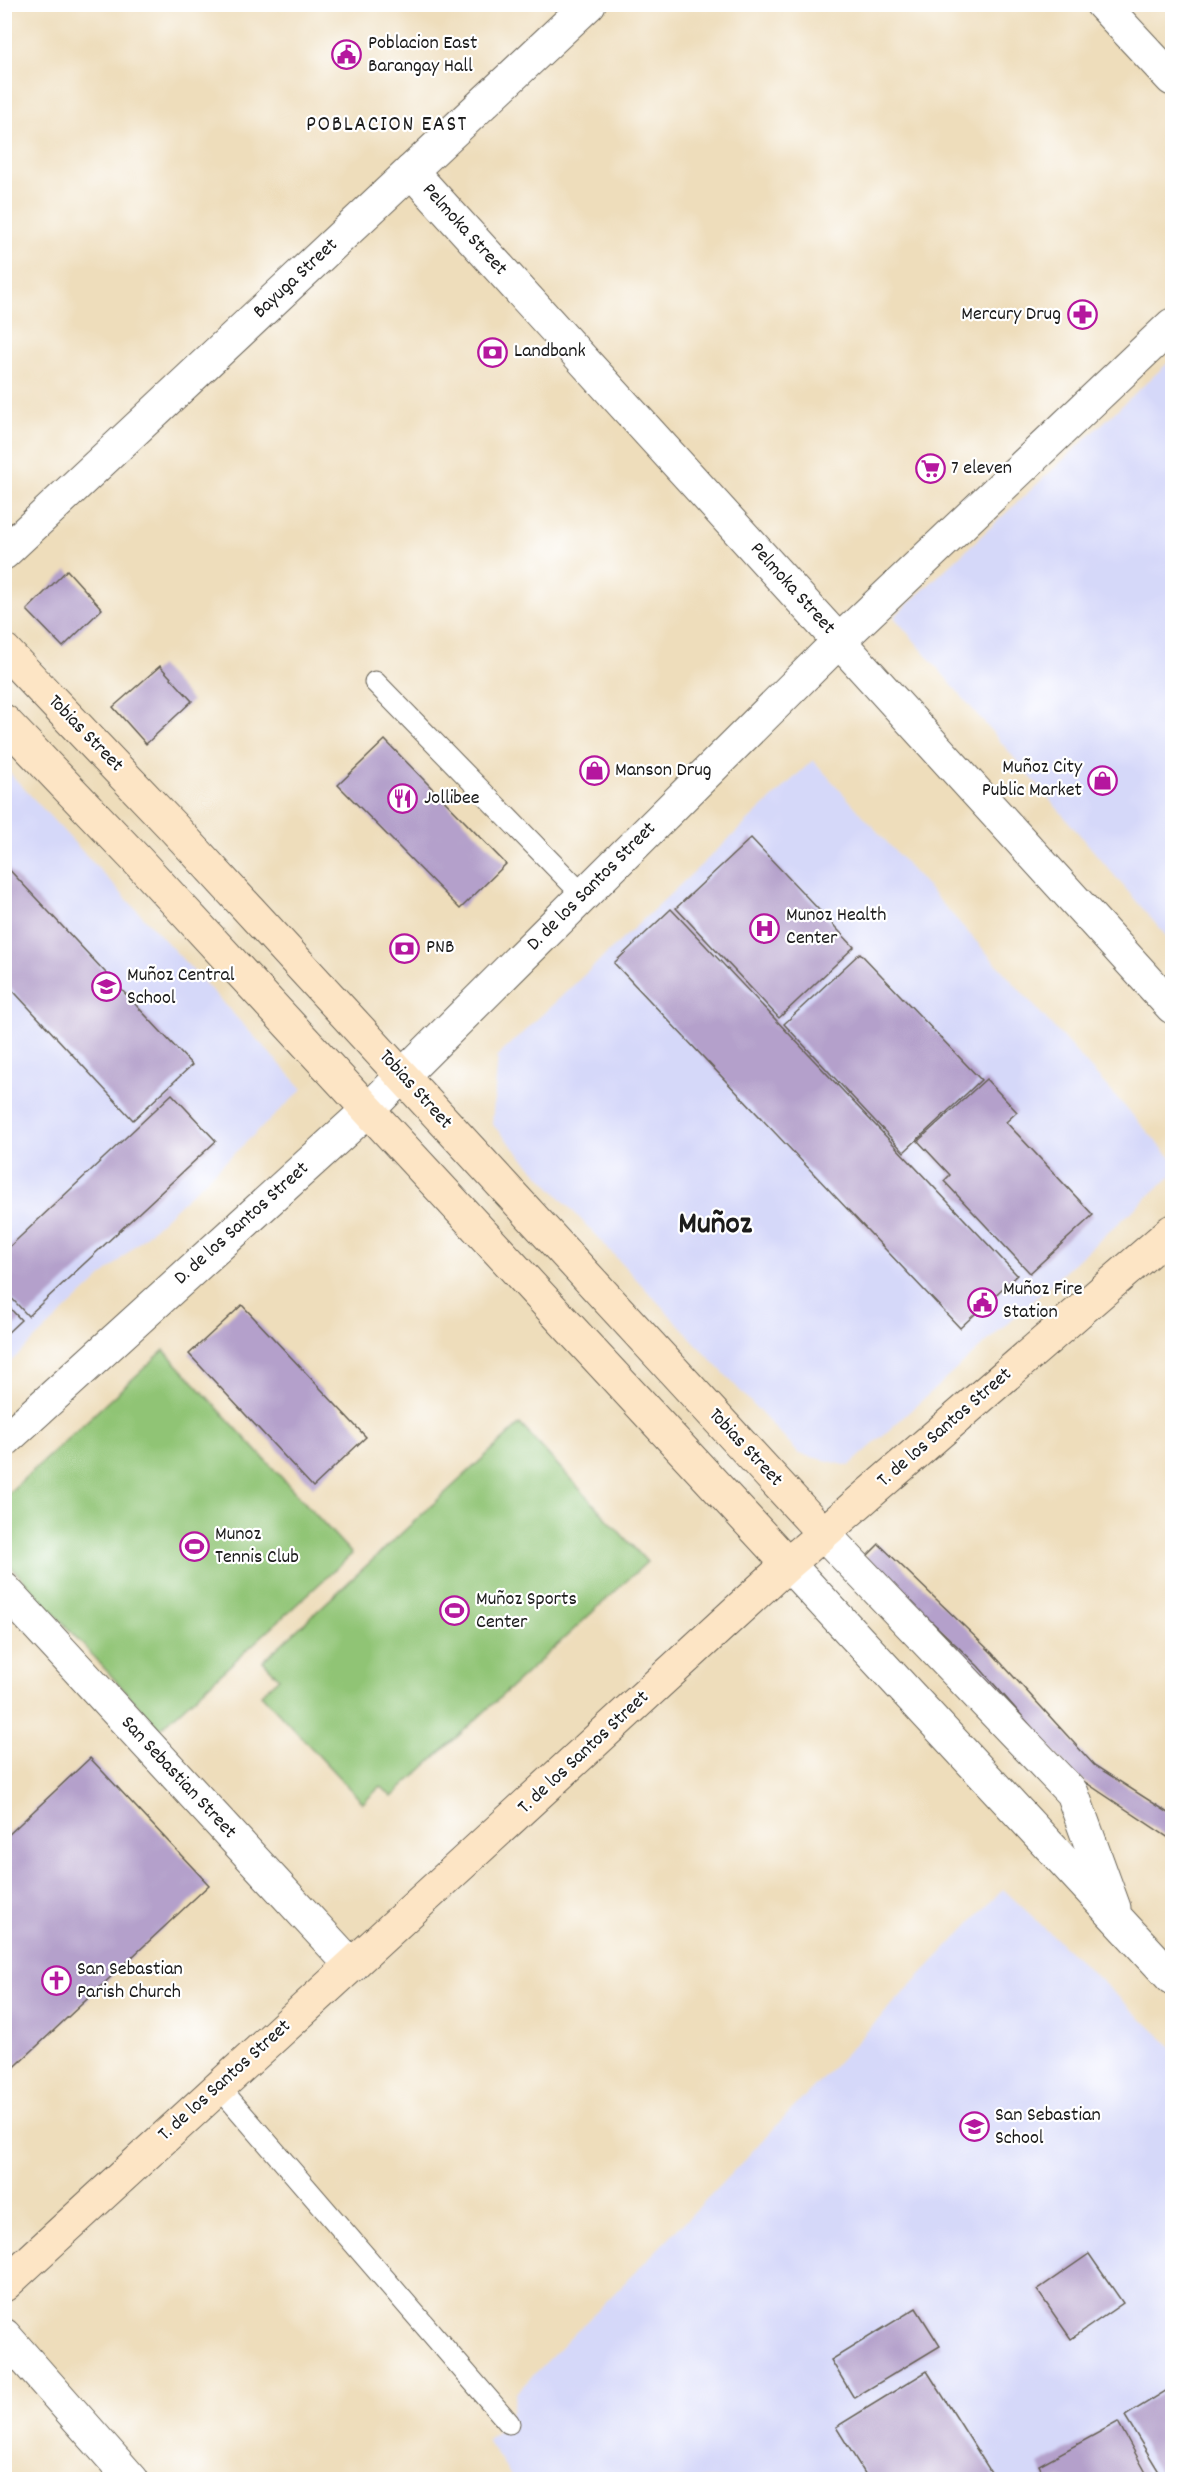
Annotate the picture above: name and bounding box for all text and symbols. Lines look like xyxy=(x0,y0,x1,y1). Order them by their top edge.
place label: Poblacion East Barangay Hall xyxy=(368,30,477,81)
public building icon: Poblacion East Barangay Hall xyxy=(331,39,363,71)
district label: POBLACION EAST xyxy=(306,110,468,141)
street label: Pelmoka Street xyxy=(415,178,513,282)
street label: Bayuga Street xyxy=(247,232,345,326)
pharmacy icon: Mercury Drug xyxy=(1066,299,1098,331)
place label: Mercury Drug xyxy=(961,301,1061,329)
bank icon: Landbank xyxy=(477,336,509,368)
place label: Landbank xyxy=(514,338,586,366)
supermarket icon: 7 eleven xyxy=(914,453,946,485)
place label: 7 eleven xyxy=(951,455,1012,483)
street label: Pelmoka Street xyxy=(743,537,841,641)
street label: Tobias Street xyxy=(41,689,129,779)
place label: Muñoz City Public Market xyxy=(982,754,1083,805)
shop icon: Manson Drug xyxy=(578,755,610,787)
place label: Manson Drug xyxy=(615,757,712,785)
shop icon: Muñoz City Public Market xyxy=(1087,764,1119,796)
restaurant icon: Jollibee xyxy=(387,783,419,815)
place label: Jollibee xyxy=(424,785,480,813)
street label: D. de los Santos Street xyxy=(521,816,663,958)
place label: Munoz Health Center xyxy=(786,902,886,953)
hospital icon: Munoz Health Center xyxy=(749,912,781,944)
bank icon: PNB xyxy=(389,932,421,964)
place label: PNB xyxy=(426,934,454,962)
place label: Muñoz Central School xyxy=(127,962,235,1013)
school or university icon: Muñoz Central School xyxy=(90,971,122,1003)
street label: Tobias Street xyxy=(372,1044,458,1136)
street label: D. de los Santos Street xyxy=(168,1156,316,1292)
district label: Muñoz xyxy=(678,1203,753,1249)
place label: Muñoz Fire Station xyxy=(1003,1276,1083,1327)
public building icon: Muñoz Fire Station xyxy=(966,1286,998,1318)
street label: T. de los Santos Street xyxy=(871,1361,1019,1495)
street label: Tobias Street xyxy=(701,1402,789,1494)
place label: Munoz Tennis Club xyxy=(215,1521,299,1572)
sports icon: Munoz Tennis Club xyxy=(178,1530,210,1562)
place label: Muñoz Sports Center xyxy=(476,1586,577,1637)
sports icon: Muñoz Sports Center xyxy=(439,1595,471,1627)
street label: T. de los Santos Street xyxy=(512,1685,656,1821)
street label: San Sebastian Street xyxy=(114,1710,242,1846)
place label: San Sebastian Parish Church xyxy=(77,1956,183,2007)
church icon: San Sebastian Parish Church xyxy=(40,1965,72,1997)
street label: T. de los Santos Street xyxy=(152,2014,298,2148)
place label: San Sebastian School xyxy=(995,2102,1101,2153)
school or university icon: San Sebastian School xyxy=(958,2111,990,2143)

